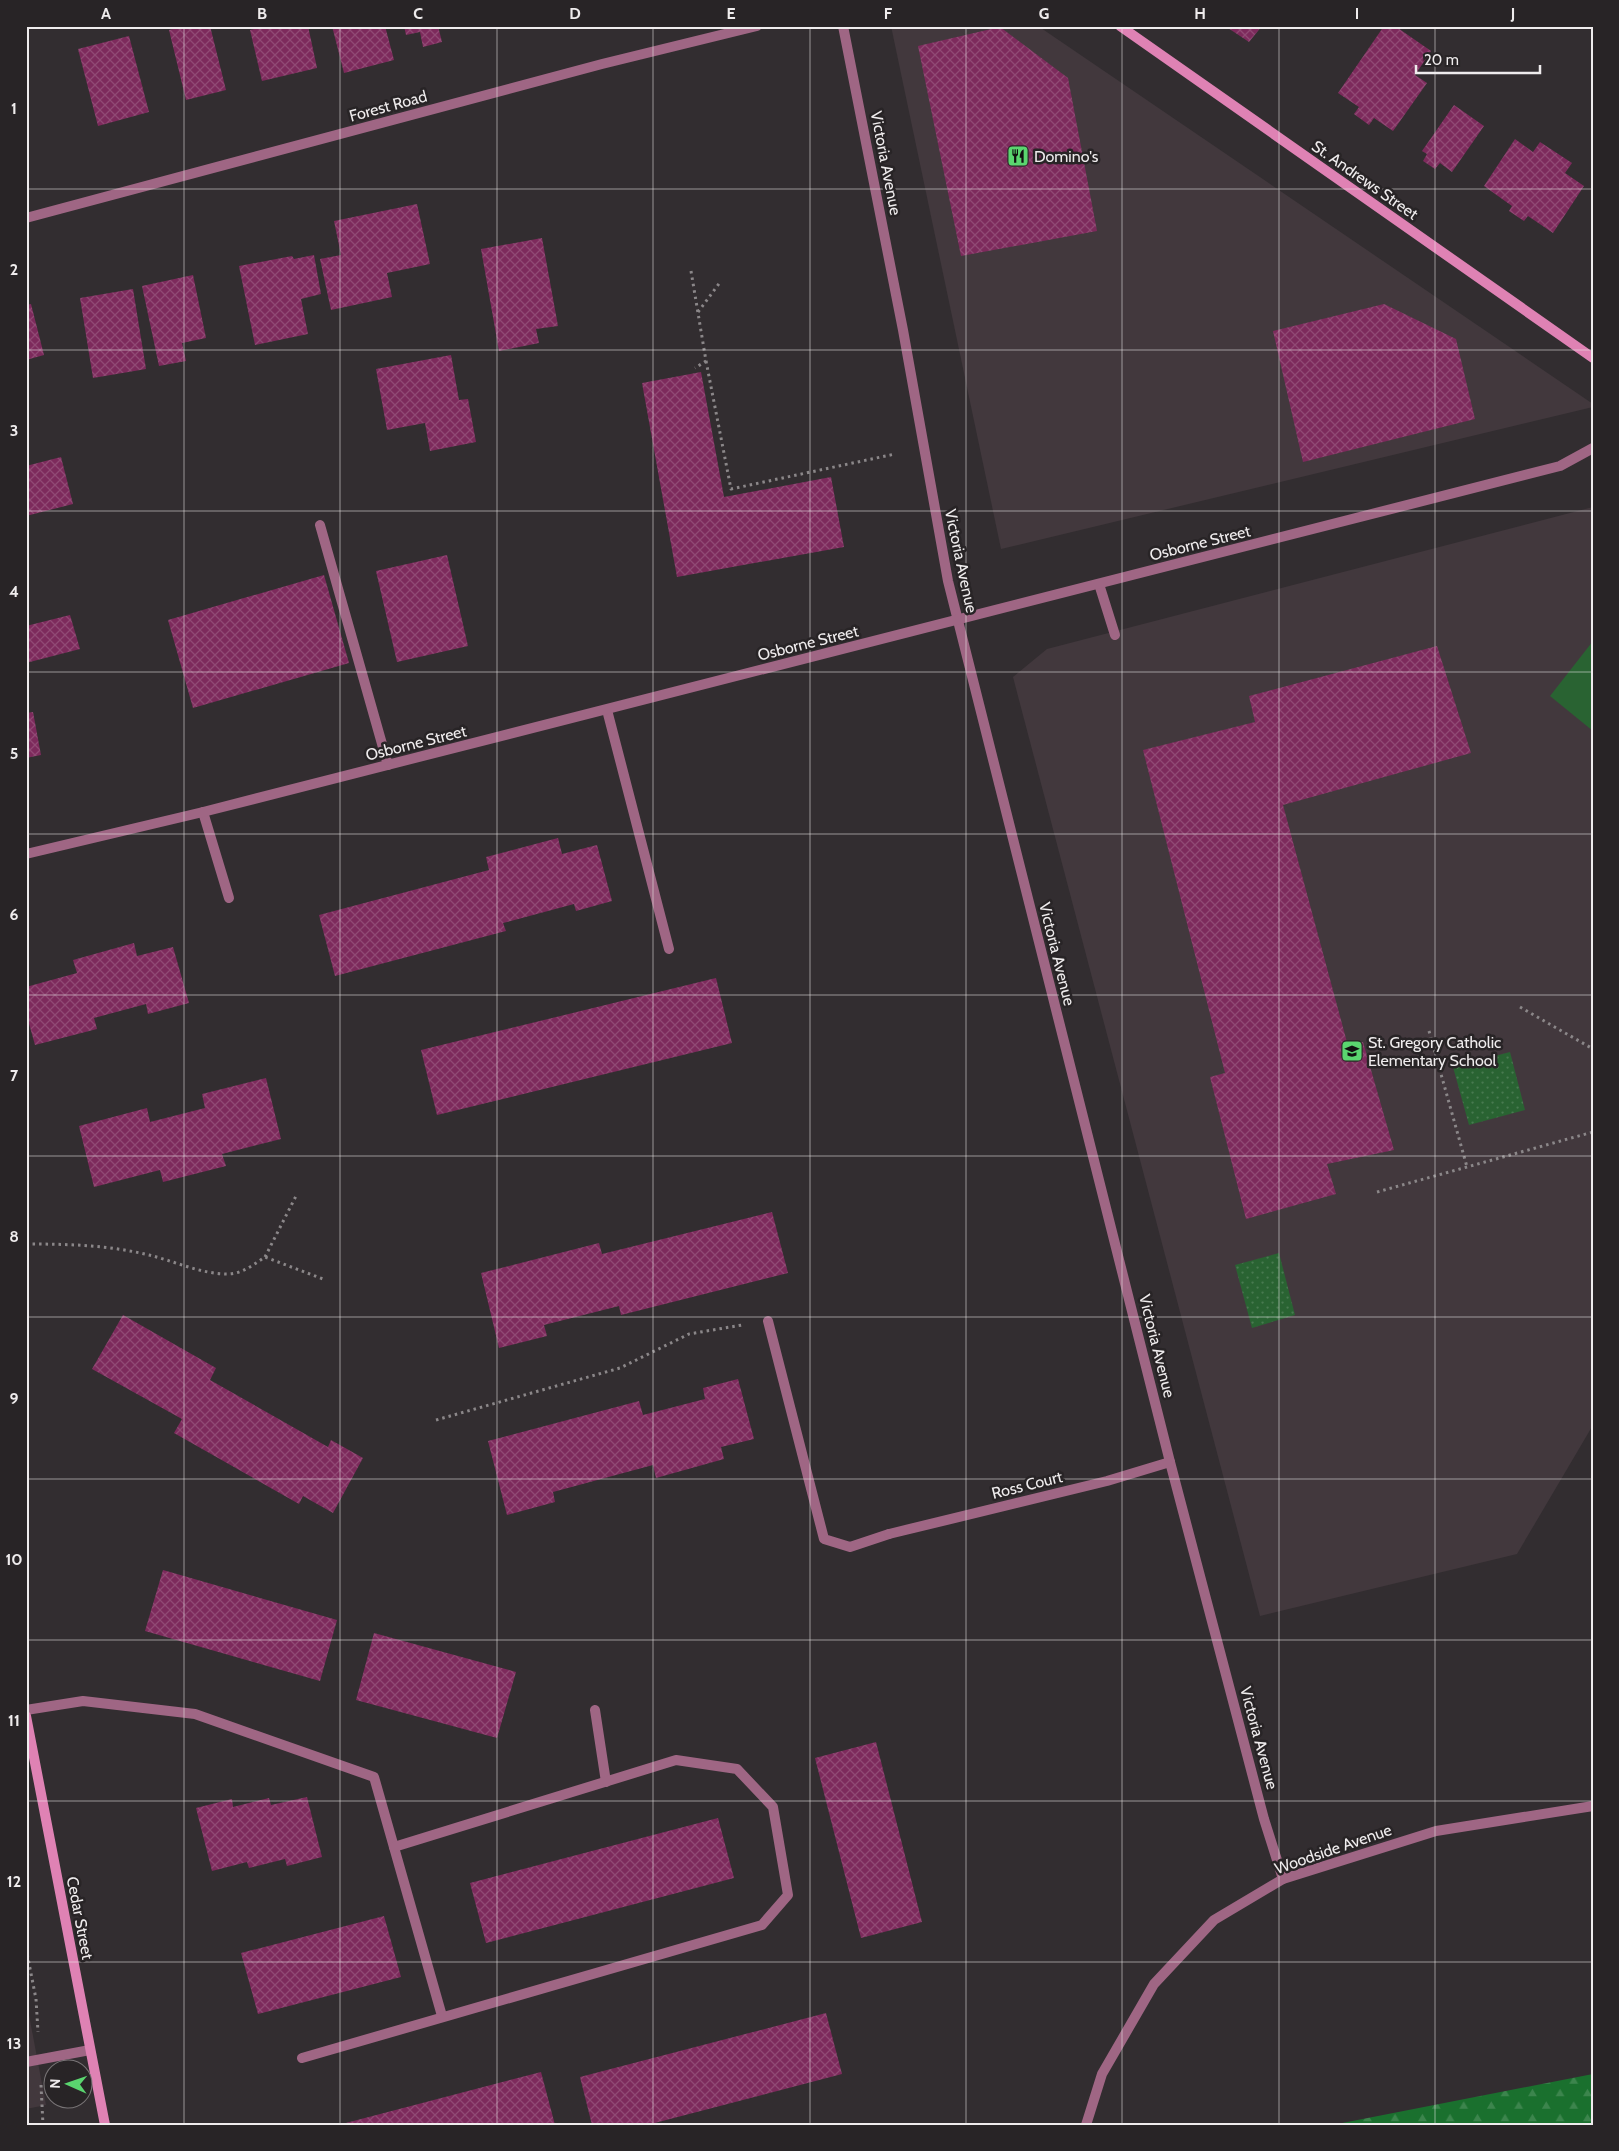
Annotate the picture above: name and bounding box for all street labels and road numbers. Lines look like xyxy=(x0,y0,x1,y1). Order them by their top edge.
street label: Forest Road xyxy=(347,86,429,126)
street label: Victoria Avenue xyxy=(867,109,905,217)
street label: St. Andrews Street xyxy=(1308,136,1422,224)
street label: Victoria Avenue xyxy=(941,507,981,615)
street label: Osborne Street xyxy=(1148,521,1253,565)
street label: Osborne Street xyxy=(756,621,861,665)
street label: Osborne Street xyxy=(364,721,469,765)
street label: Victoria Avenue xyxy=(1035,900,1079,1008)
street label: Victoria Avenue xyxy=(1135,1292,1179,1400)
street label: Ross Court xyxy=(990,1467,1065,1503)
street label: Victoria Avenue xyxy=(1236,1684,1282,1792)
street label: Woodside Avenue xyxy=(1272,1820,1394,1878)
street label: Cedar Street xyxy=(63,1875,97,1962)

